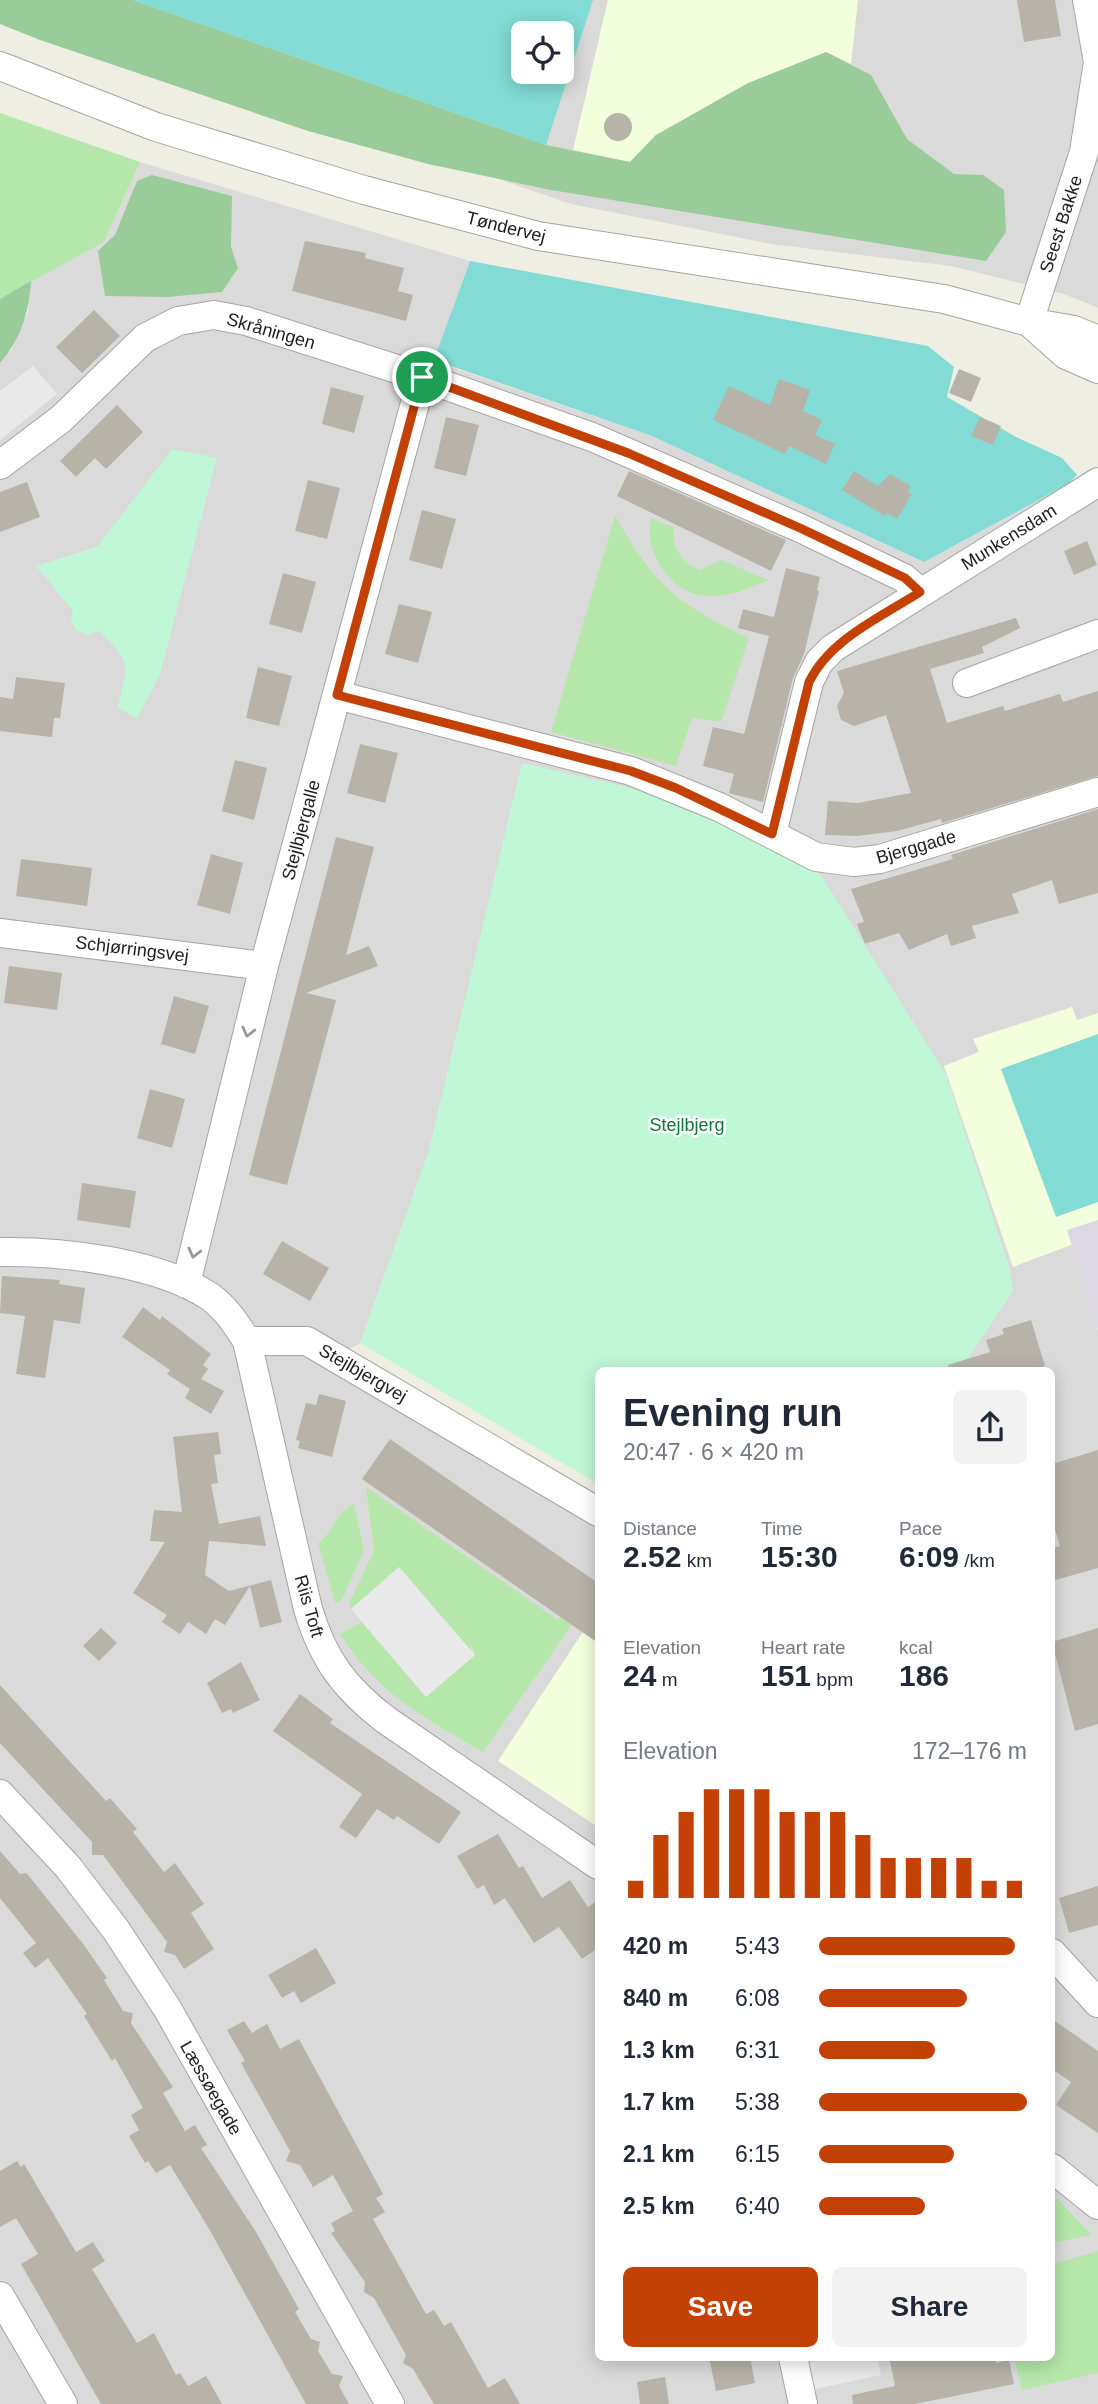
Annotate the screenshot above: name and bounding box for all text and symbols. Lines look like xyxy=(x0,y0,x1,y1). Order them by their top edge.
map controls xyxy=(511,21,574,84)
button: locate xyxy=(511,21,574,84)
street label: Seest Bakke xyxy=(1036,173,1086,275)
street label: Tøndervej xyxy=(464,207,548,247)
street label: Skråningen xyxy=(224,309,318,353)
pin xyxy=(392,347,452,407)
icon: arrive xyxy=(403,358,441,396)
street label: Munkensdam xyxy=(958,500,1060,574)
street label: Stejlbjergalle xyxy=(278,778,324,882)
street label: Bjerggade xyxy=(874,826,958,868)
street label: Schjørringsvej xyxy=(74,932,190,966)
one-way arrow xyxy=(242,1026,256,1038)
park label: Stejlbjerg xyxy=(649,1115,725,1135)
one-way arrow xyxy=(188,1247,202,1259)
street label: Stejlbjergvej xyxy=(316,1340,410,1406)
button: share xyxy=(953,1390,1027,1464)
text: Evening run xyxy=(623,1392,843,1434)
text: 20:47 · 6 × 420 m xyxy=(623,1439,804,1465)
text: Distance xyxy=(623,1518,697,1539)
text: Time xyxy=(761,1518,803,1539)
text: Pace xyxy=(899,1518,942,1539)
text: 2.52 xyxy=(623,1540,681,1573)
text: 15:30 xyxy=(761,1540,838,1573)
text: 6:09 xyxy=(899,1540,959,1573)
text: km xyxy=(681,1550,712,1571)
text: /km xyxy=(959,1550,995,1571)
street label: Riis Toft xyxy=(291,1573,327,1639)
text: Elevation xyxy=(623,1637,701,1658)
text: Heart rate xyxy=(761,1637,845,1658)
text: kcal xyxy=(899,1637,933,1658)
text: 24 xyxy=(623,1659,656,1692)
text: 151 xyxy=(761,1659,811,1692)
text: 186 xyxy=(899,1659,949,1692)
text: m xyxy=(656,1669,677,1690)
text: bpm xyxy=(811,1669,853,1690)
text: Elevation xyxy=(623,1738,718,1764)
text: 172–176 m xyxy=(912,1738,1027,1764)
text: 420 m xyxy=(623,1933,688,1959)
text: 5:43 xyxy=(735,1933,780,1959)
text: 840 m xyxy=(623,1985,688,2011)
text: 6:08 xyxy=(735,1985,780,2011)
street label: Læssøegade xyxy=(176,2037,246,2139)
text: 1.3 km xyxy=(623,2037,695,2063)
text: 6:31 xyxy=(735,2037,780,2063)
text: 1.7 km xyxy=(623,2089,695,2115)
text: 5:38 xyxy=(735,2089,780,2115)
text: 2.1 km xyxy=(623,2141,695,2167)
text: 6:15 xyxy=(735,2141,780,2167)
text: 2.5 km xyxy=(623,2193,695,2219)
text: 6:40 xyxy=(735,2193,780,2219)
button: Save xyxy=(623,2267,818,2347)
button: Share xyxy=(832,2267,1027,2347)

